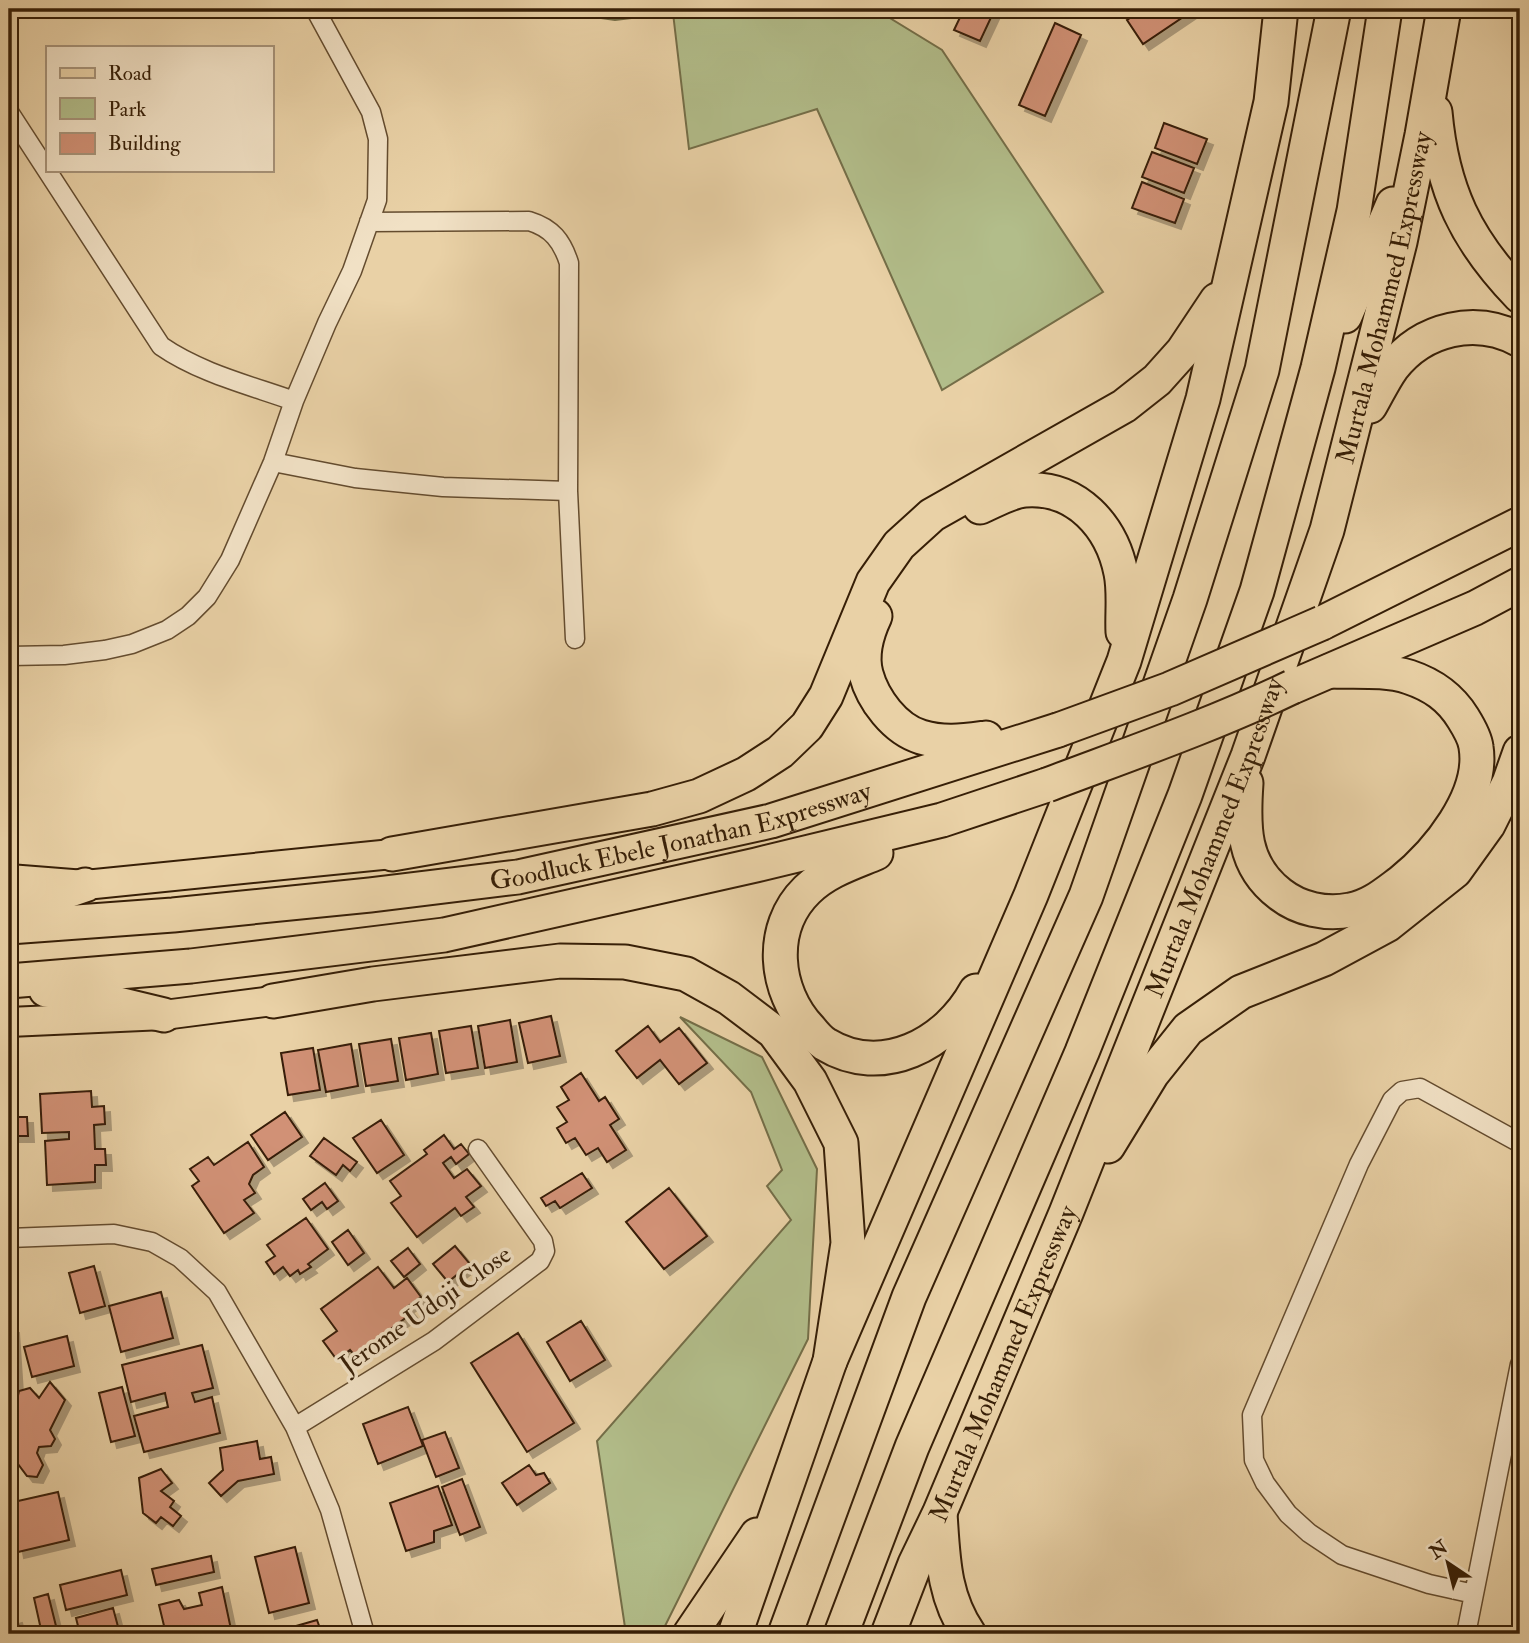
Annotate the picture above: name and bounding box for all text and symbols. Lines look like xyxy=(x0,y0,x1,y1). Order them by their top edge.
legend xyxy=(46,46,273,172)
text: Road xyxy=(108,60,153,87)
text: Park xyxy=(108,96,146,123)
street label: Murtala Mohammed Expressway xyxy=(1330,128,1439,467)
text: Building xyxy=(108,130,181,157)
street label: Murtala Mohammed Expressway xyxy=(1139,673,1291,1002)
street label: Goodluck Ebele Jonathan Expressway xyxy=(488,775,876,897)
street label: Murtala Mohammed Expressway xyxy=(923,1200,1085,1527)
street label: Jerome Udoji Close xyxy=(333,1239,518,1382)
north arrow xyxy=(1414,1528,1484,1598)
text: N xyxy=(1424,1535,1453,1565)

